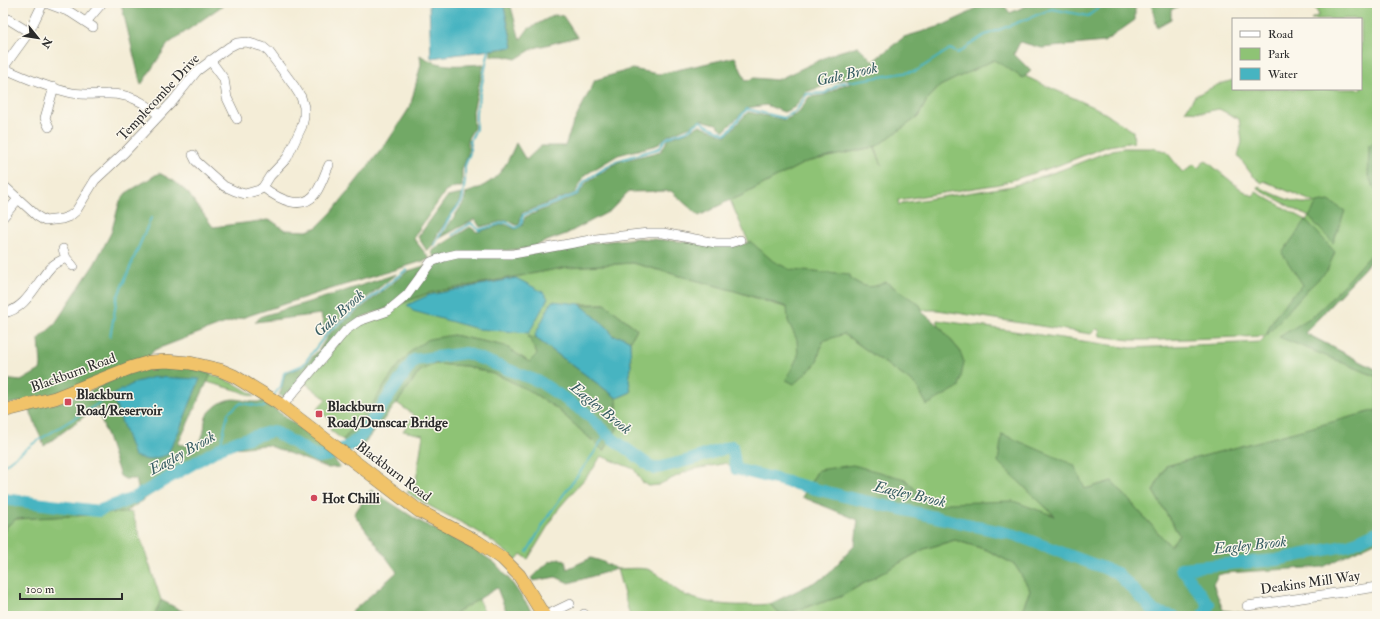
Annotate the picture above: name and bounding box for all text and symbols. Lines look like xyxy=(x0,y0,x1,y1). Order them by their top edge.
north arrow xyxy=(18,18,58,58)
legend xyxy=(1232,18,1362,90)
text: Road xyxy=(1268,27,1293,42)
text: N xyxy=(38,34,55,51)
text: Park xyxy=(1268,47,1290,62)
street label: Templecombe Drive xyxy=(114,50,204,145)
water label: Gale Brook xyxy=(815,58,879,91)
text: Water xyxy=(1267,67,1298,82)
water label: Gale Brook xyxy=(310,286,369,341)
street label: Blackburn Road xyxy=(28,349,118,396)
water label: Eagley Brook xyxy=(565,377,635,439)
place label: Blackburn Road/Reservoir xyxy=(76,386,163,419)
marker: Blackburn Road/Reservoir xyxy=(63,397,73,407)
place label: Blackburn Road/Dunscar Bridge xyxy=(327,398,448,432)
marker: Blackburn Road/Dunscar Bridge xyxy=(314,409,324,419)
water label: Eagley Brook xyxy=(145,427,219,480)
street label: Blackburn Road xyxy=(353,438,435,505)
water label: Eagley Brook xyxy=(871,477,948,512)
place label: Hot Chilli xyxy=(322,490,380,507)
marker: Hot Chilli xyxy=(309,493,319,503)
water label: Eagley Brook xyxy=(1212,532,1287,559)
street label: Deakins Mill Way xyxy=(1259,567,1362,599)
scale bar xyxy=(20,575,122,601)
text: 100 m xyxy=(26,582,55,597)

